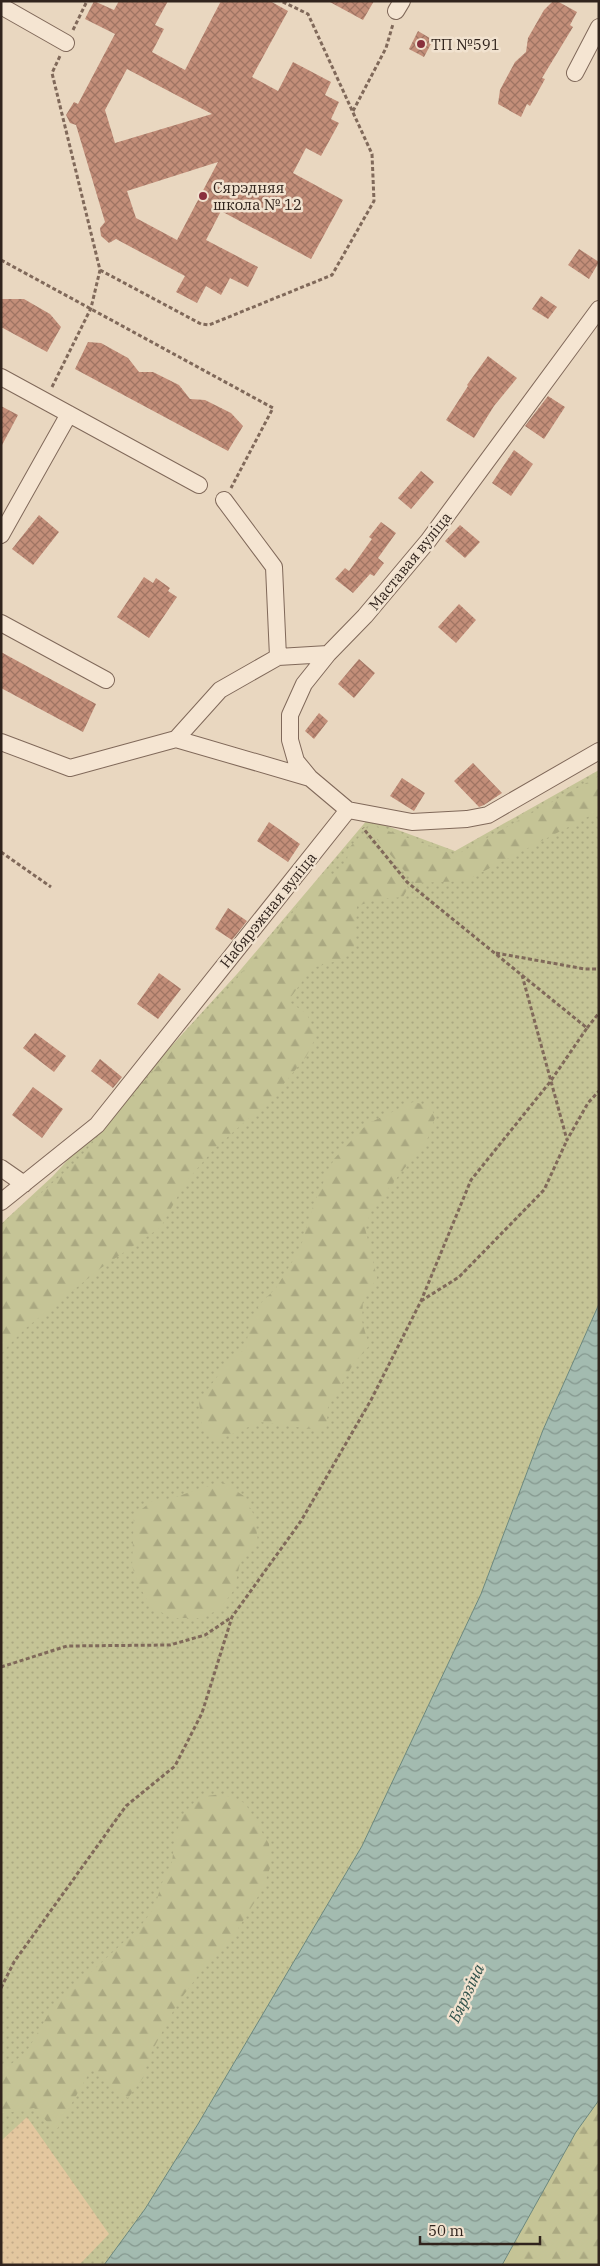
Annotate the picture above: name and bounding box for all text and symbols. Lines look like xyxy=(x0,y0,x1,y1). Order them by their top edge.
place label: ТП №591 xyxy=(431,35,500,54)
marker: ТП №591 xyxy=(415,38,427,50)
place label: Сярэдняя школа № 12 xyxy=(213,178,302,214)
marker: Сярэдняя школа № 12 xyxy=(197,190,209,202)
street label: Маставая вуліца xyxy=(364,508,456,614)
street label: Набярэжная вуліца xyxy=(215,848,321,972)
water label: Бярэзіна xyxy=(443,1960,488,2026)
scale bar xyxy=(420,2214,540,2246)
text: 50 m xyxy=(428,2221,464,2240)

